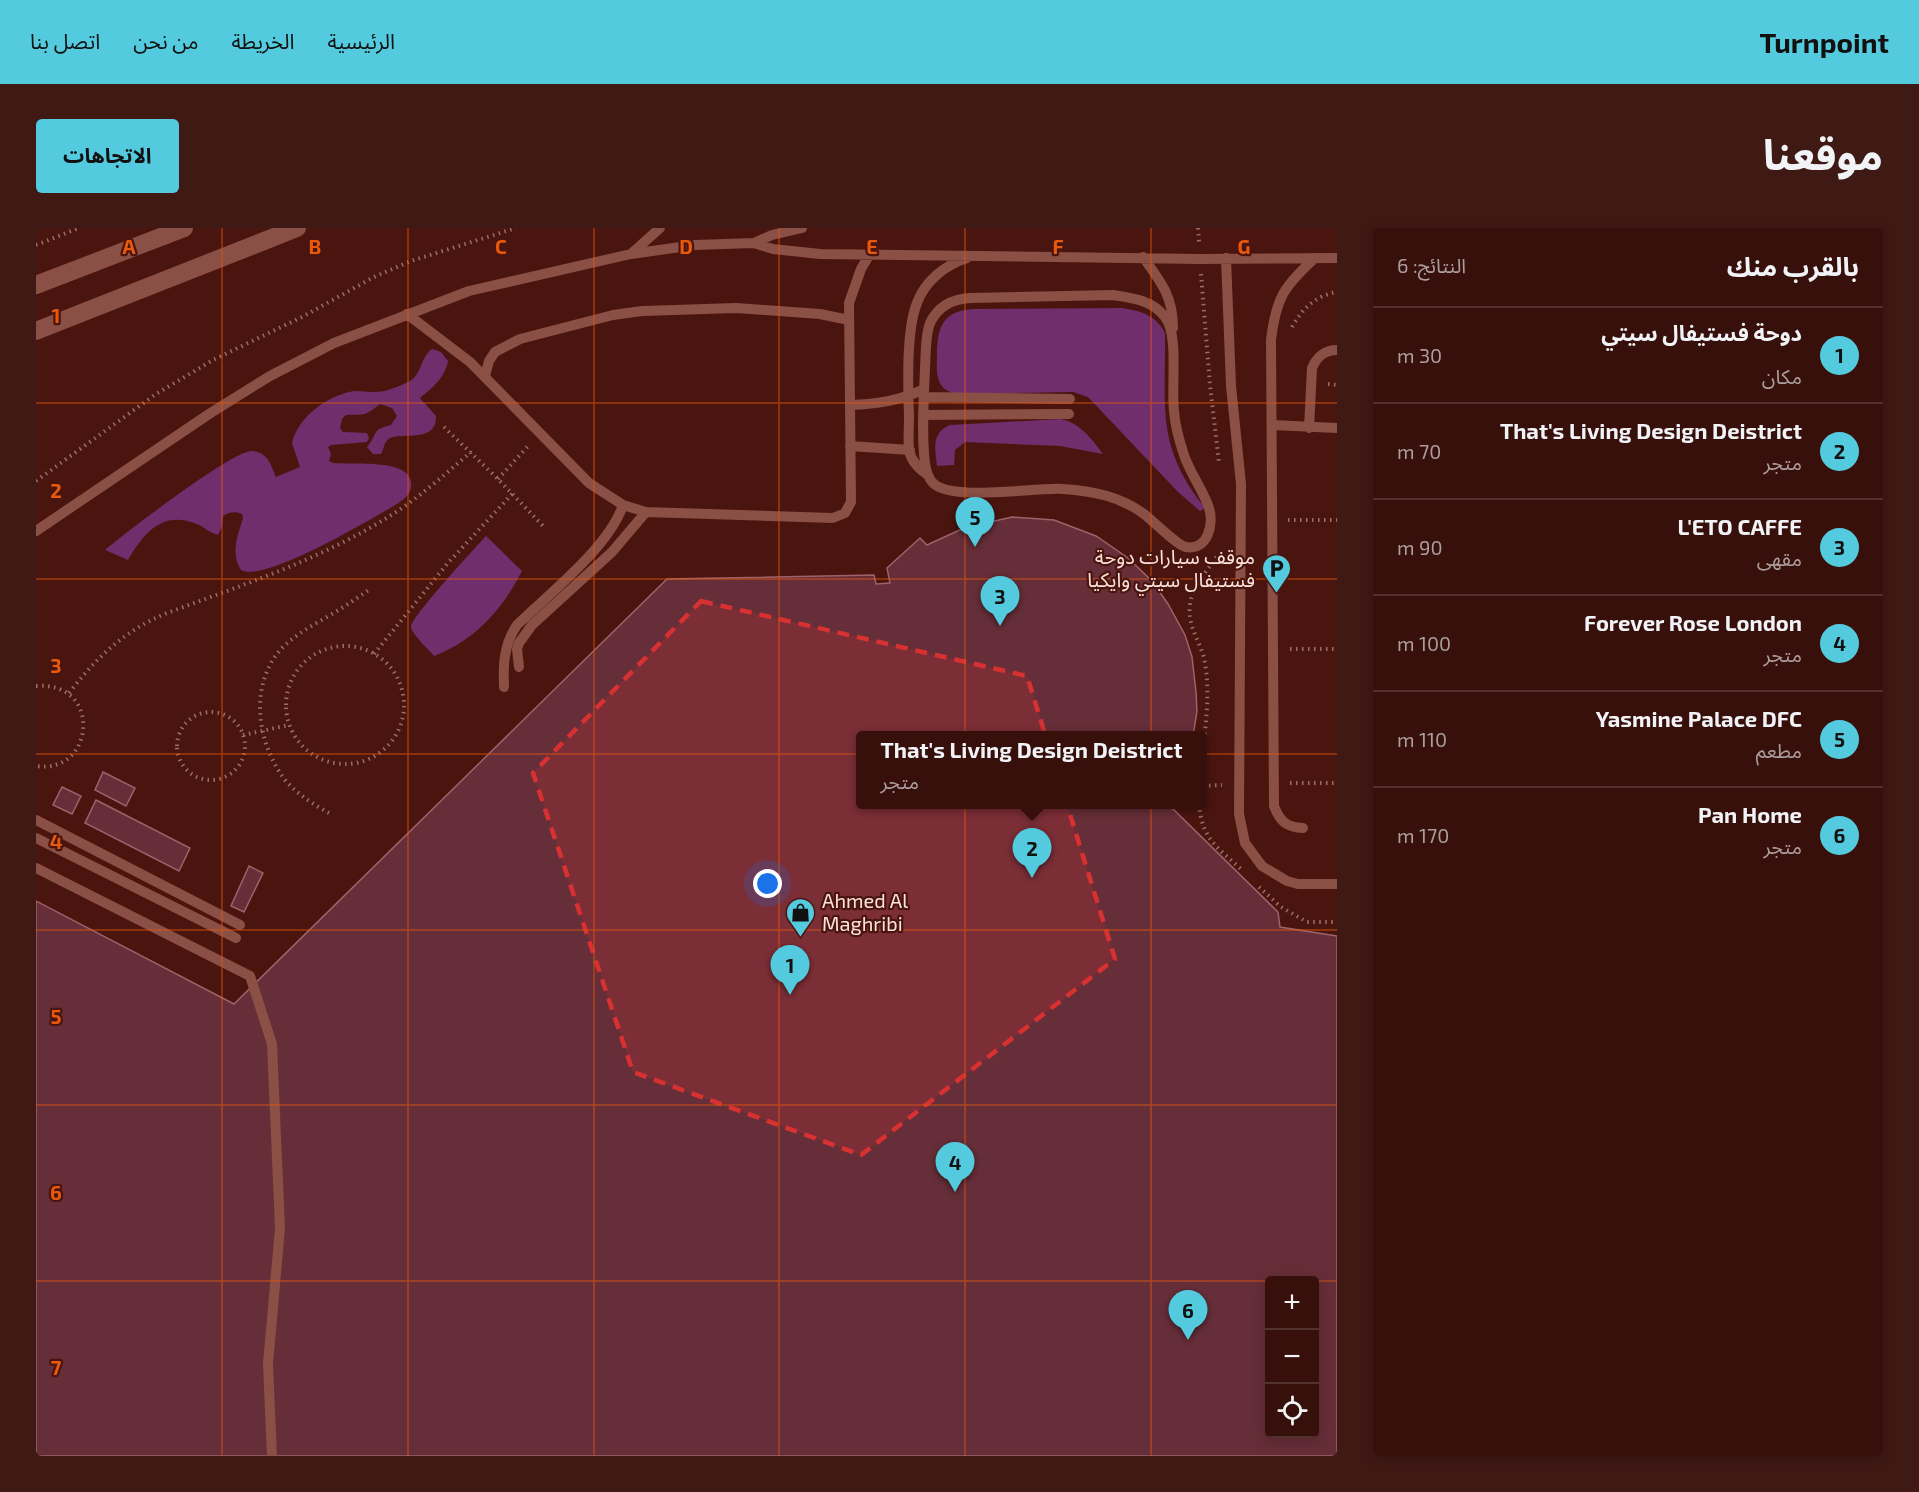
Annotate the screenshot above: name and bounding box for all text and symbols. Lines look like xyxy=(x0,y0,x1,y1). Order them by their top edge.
text: Turnpoint xyxy=(1760,25,1889,59)
text: اتصل بنا xyxy=(30,28,100,53)
text: من نحن xyxy=(133,28,199,53)
text: الخريطة xyxy=(232,28,295,53)
text: الرئيسية xyxy=(328,28,395,53)
button: الاتجاهات xyxy=(36,119,179,193)
text: موقعنا xyxy=(1763,128,1883,178)
text: A xyxy=(122,234,136,258)
text: B xyxy=(309,234,321,258)
text: C xyxy=(495,234,507,258)
text: D xyxy=(679,234,693,258)
text: E xyxy=(866,234,878,258)
text: F xyxy=(1052,234,1064,258)
text: G xyxy=(1238,234,1250,258)
text: بالقرب منك xyxy=(1727,250,1859,281)
text: النتائج: 6 xyxy=(1397,253,1466,277)
text: 1 xyxy=(52,303,60,327)
text: دوحة فستيفال سيتي xyxy=(1601,319,1802,345)
text: 30 m xyxy=(1397,343,1442,367)
text: 1 xyxy=(1835,343,1844,367)
text: مكان xyxy=(1762,364,1802,388)
text: That's Living Design Deistrict xyxy=(1500,417,1802,443)
text: 70 m xyxy=(1397,439,1441,463)
text: 2 xyxy=(1834,439,1845,463)
text: متجر xyxy=(1763,450,1802,474)
text: 2 xyxy=(50,478,62,502)
pin: 5 xyxy=(956,498,994,547)
text: L'ETO CAFFE xyxy=(1677,513,1802,539)
text: 90 m xyxy=(1397,535,1443,559)
text: 3 xyxy=(1834,535,1845,559)
place label: موقف سيارات دوحة فستيفال سيتي وايكيا xyxy=(1087,544,1255,596)
text: مقهى xyxy=(1757,546,1802,570)
parking icon: موقف سيارات دوحة فستيفال سيتي وايكيا xyxy=(1260,552,1292,594)
pin: 3 xyxy=(980,576,1020,626)
text: Forever Rose London xyxy=(1584,609,1802,635)
text: 100 m xyxy=(1397,631,1451,655)
text: 4 xyxy=(1833,631,1846,655)
text: متجر xyxy=(1763,642,1802,666)
text: 3 xyxy=(50,653,62,677)
text: Yasmine Palace DFC xyxy=(1596,705,1802,731)
text: 110 m xyxy=(1397,727,1447,751)
text: 5 xyxy=(1834,727,1845,751)
popup xyxy=(856,731,1207,809)
text: That's Living Design Deistrict xyxy=(880,736,1183,762)
text: مطعم xyxy=(1756,738,1802,762)
text: متجر xyxy=(880,769,919,793)
text: Pan Home xyxy=(1698,801,1802,827)
text: 170 m xyxy=(1397,823,1449,847)
text: 6 xyxy=(1834,823,1845,847)
pin: 2 xyxy=(1012,828,1052,878)
text: 4 xyxy=(50,829,63,853)
text: متجر xyxy=(1763,834,1802,858)
your location xyxy=(753,869,782,898)
place label: Ahmed Al Maghribi xyxy=(822,888,908,935)
shop icon: Ahmed Al Maghribi xyxy=(785,896,817,938)
pin: 1 xyxy=(770,946,810,995)
text: 5 xyxy=(50,1004,62,1028)
pin: 4 xyxy=(936,1142,974,1192)
text: 6 xyxy=(50,1180,62,1204)
map controls xyxy=(1265,1276,1319,1438)
button: + xyxy=(1265,1276,1319,1330)
pin: 6 xyxy=(1168,1290,1208,1340)
button: − xyxy=(1265,1330,1319,1384)
text: 7 xyxy=(51,1355,62,1379)
button: locate xyxy=(1265,1384,1319,1438)

